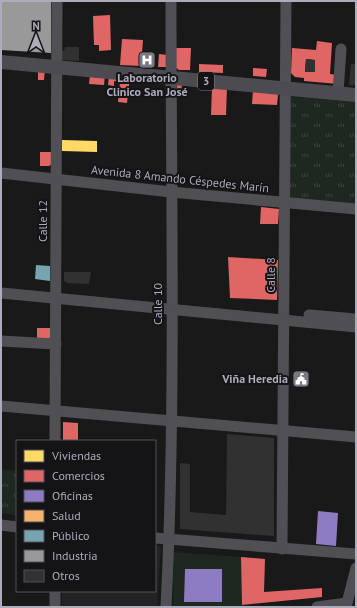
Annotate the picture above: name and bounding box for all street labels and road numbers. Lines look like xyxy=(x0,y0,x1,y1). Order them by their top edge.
road number: 3 xyxy=(198,72,214,90)
street label: Avenida 8 Amando Céspedes Marín xyxy=(90,162,270,195)
street label: Calle 12 xyxy=(35,200,50,242)
street label: Calle 8 xyxy=(263,257,278,293)
street label: Calle 10 xyxy=(150,283,165,325)

